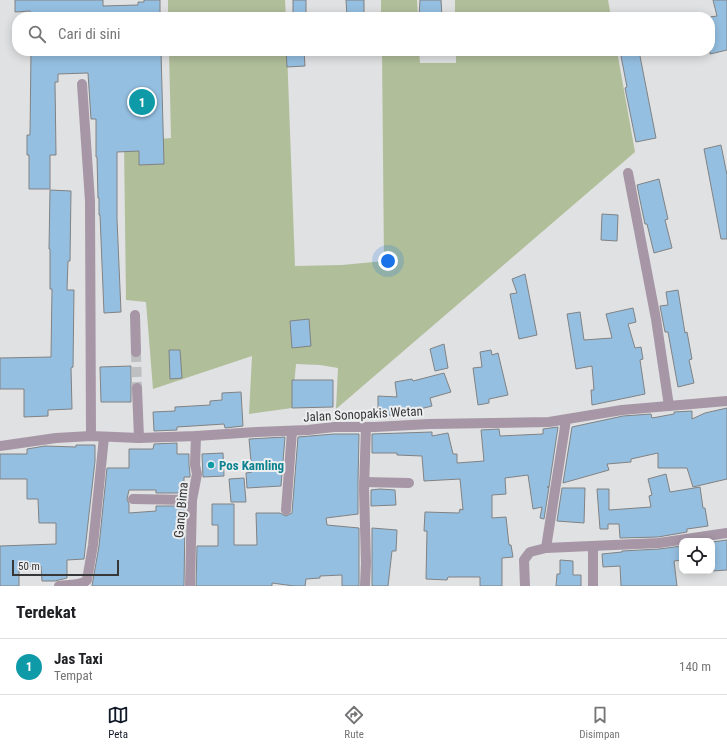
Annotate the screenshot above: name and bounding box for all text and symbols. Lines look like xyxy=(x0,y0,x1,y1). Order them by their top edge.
search box xyxy=(12,12,715,56)
icon: search xyxy=(26,23,48,45)
text: Cari di sini xyxy=(58,25,120,43)
pin: 1 xyxy=(129,87,155,117)
your location xyxy=(378,251,398,271)
street label: Jalan Sonopakis Wetan xyxy=(303,403,423,425)
place label: Pos Kamling xyxy=(219,458,284,473)
marker: Pos Kamling xyxy=(206,460,216,470)
street label: Gang Bima xyxy=(171,482,191,538)
map controls xyxy=(679,538,715,574)
button: locate xyxy=(679,538,715,574)
scale bar xyxy=(12,558,119,577)
text: 50 m xyxy=(18,560,40,573)
text: Terdekat xyxy=(16,602,76,622)
text: Jas Taxi xyxy=(54,650,103,668)
text: 1 xyxy=(26,659,32,674)
text: 140 m xyxy=(679,659,711,674)
text: Tempat xyxy=(54,668,93,683)
tab: Peta xyxy=(107,704,129,741)
tab: Rute xyxy=(343,704,365,741)
tab: Disimpan xyxy=(579,704,620,741)

